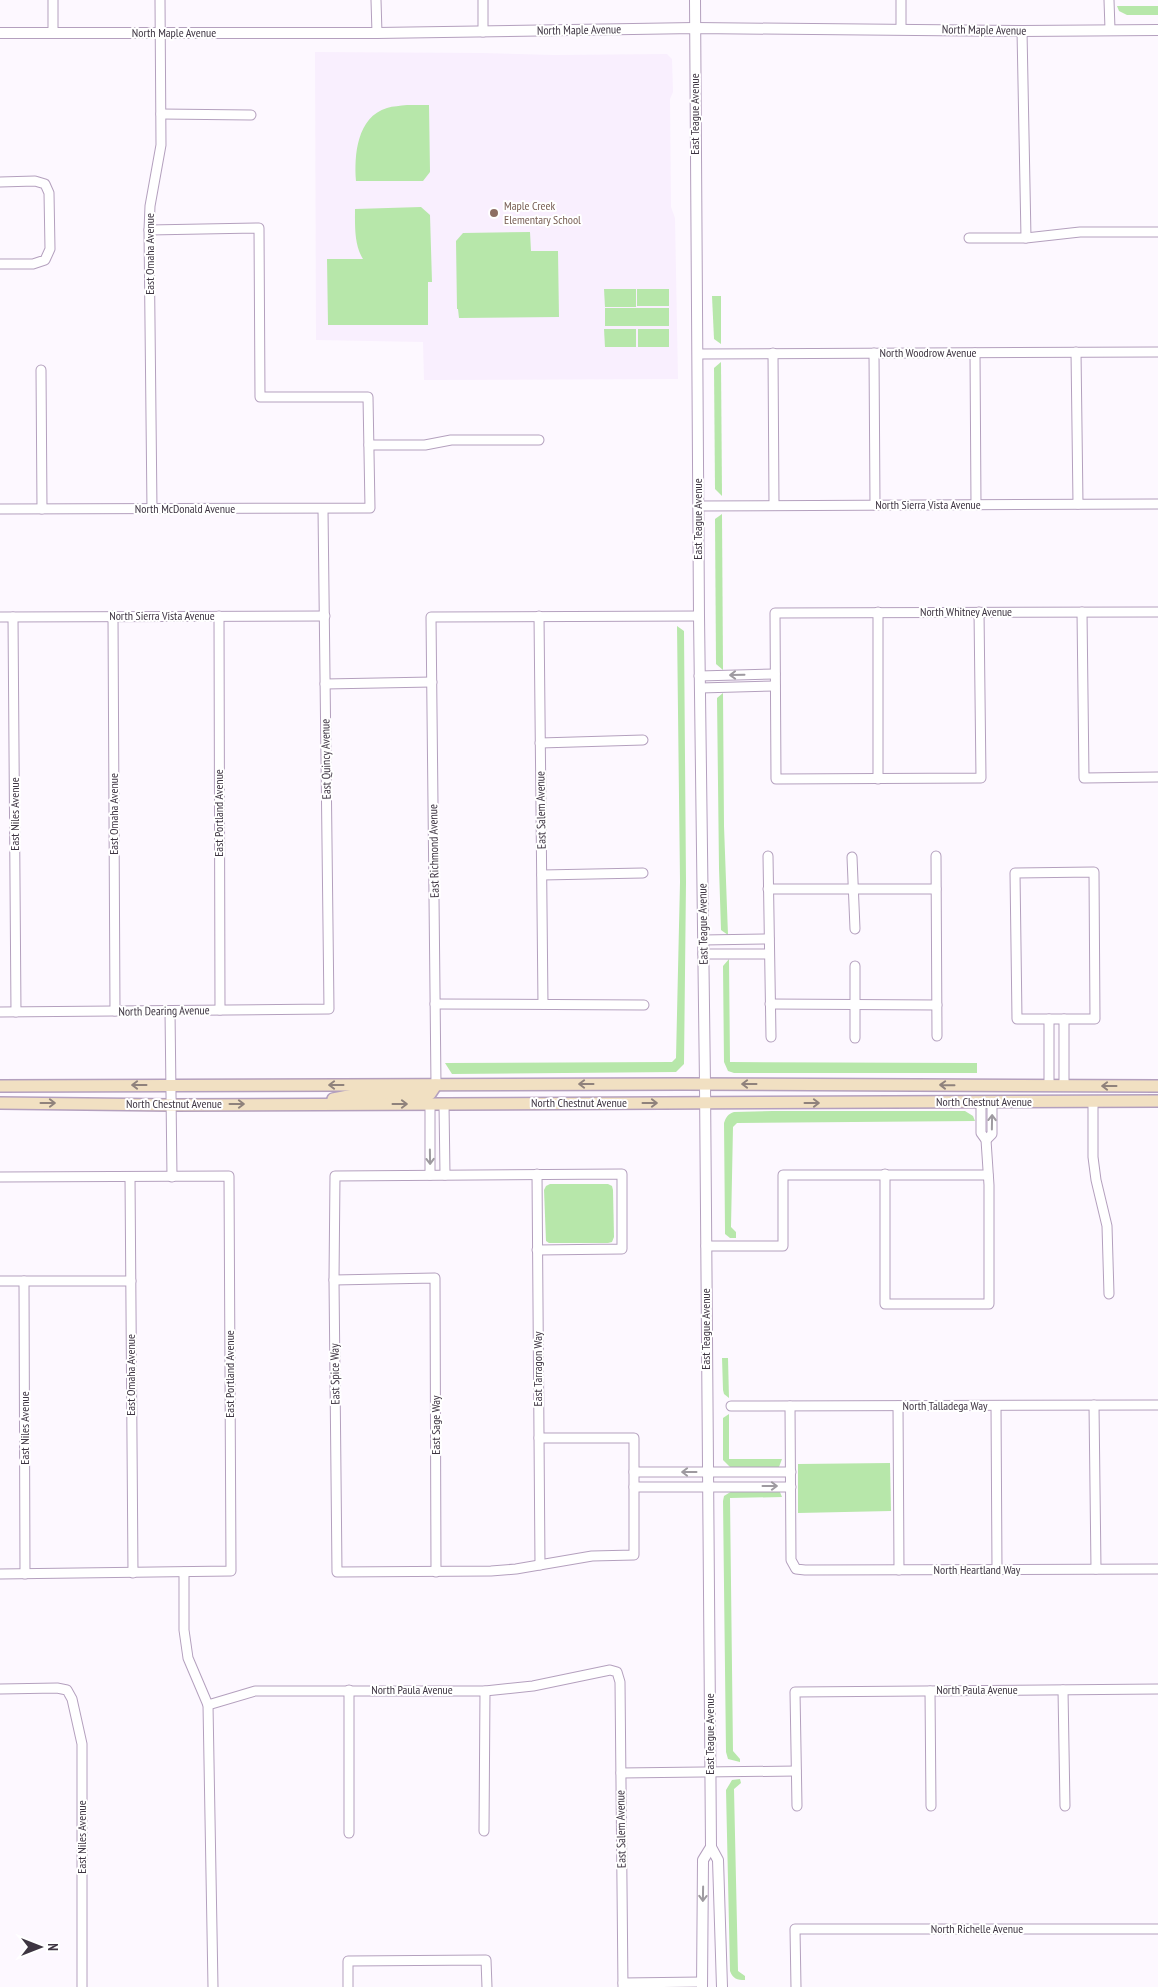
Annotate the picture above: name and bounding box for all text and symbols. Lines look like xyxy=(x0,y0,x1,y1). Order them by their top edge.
street label: North Maple Avenue xyxy=(537,21,621,38)
street label: North Maple Avenue xyxy=(942,21,1026,38)
street label: North Maple Avenue xyxy=(132,25,216,40)
street label: East Teague Avenue xyxy=(687,73,702,155)
place label: Maple Creek Elementary School xyxy=(504,198,581,227)
marker: Maple Creek Elementary School xyxy=(488,207,500,219)
street label: East Omaha Avenue xyxy=(142,213,157,295)
street label: North Woodrow Avenue xyxy=(879,345,977,360)
street label: East Teague Avenue xyxy=(690,478,705,560)
street label: North Sierra Vista Avenue xyxy=(875,497,981,512)
street label: North McDonald Avenue xyxy=(135,501,235,516)
street label: North Whitney Avenue xyxy=(920,604,1012,619)
street label: North Sierra Vista Avenue xyxy=(109,608,215,623)
one-way arrow xyxy=(730,670,746,680)
street label: East Quincy Avenue xyxy=(317,719,334,799)
street label: East Portland Avenue xyxy=(211,769,226,857)
street label: East Salem Avenue xyxy=(532,771,549,849)
street label: East Omaha Avenue xyxy=(106,773,121,855)
street label: East Niles Avenue xyxy=(7,777,22,851)
street label: East Richmond Avenue xyxy=(425,804,442,898)
street label: East Teague Avenue xyxy=(694,883,711,965)
street label: North Dearing Avenue xyxy=(118,1002,210,1019)
one-way arrow xyxy=(578,1079,594,1089)
one-way arrow xyxy=(742,1079,758,1089)
one-way arrow xyxy=(131,1080,147,1090)
one-way arrow xyxy=(328,1080,344,1090)
one-way arrow xyxy=(939,1080,956,1090)
one-way arrow xyxy=(1102,1081,1118,1091)
street label: North Chestnut Avenue xyxy=(936,1094,1032,1109)
street label: North Chestnut Avenue xyxy=(531,1095,627,1110)
street label: North Chestnut Avenue xyxy=(126,1096,222,1111)
one-way arrow xyxy=(39,1098,55,1108)
one-way arrow xyxy=(642,1098,658,1108)
one-way arrow xyxy=(804,1098,820,1108)
one-way arrow xyxy=(229,1099,245,1109)
one-way arrow xyxy=(392,1099,408,1109)
one-way arrow xyxy=(987,1115,997,1131)
one-way arrow xyxy=(425,1148,435,1165)
street label: East Teague Avenue xyxy=(698,1288,713,1370)
street label: East Portland Avenue xyxy=(222,1330,237,1418)
street label: East Tarragon Way xyxy=(530,1331,545,1407)
street label: East Omaha Avenue xyxy=(123,1334,138,1416)
street label: East Spice Way xyxy=(326,1343,343,1405)
street label: East Niles Avenue xyxy=(17,1391,32,1465)
street label: East Sage Way xyxy=(428,1395,443,1455)
street label: North Talladega Way xyxy=(903,1398,988,1413)
one-way arrow xyxy=(682,1467,698,1477)
one-way arrow xyxy=(762,1482,778,1491)
street label: North Heartland Way xyxy=(934,1562,1021,1577)
street label: North Paula Avenue xyxy=(371,1682,453,1697)
street label: North Paula Avenue xyxy=(936,1682,1018,1697)
street label: East Teague Avenue xyxy=(702,1693,717,1775)
street label: East Salem Avenue xyxy=(612,1790,629,1868)
street label: East Niles Avenue xyxy=(74,1800,89,1874)
one-way arrow xyxy=(698,1886,708,1902)
street label: North Richelle Avenue xyxy=(931,1921,1023,1936)
north arrow xyxy=(15,1922,65,1972)
text: N xyxy=(44,1943,62,1951)

